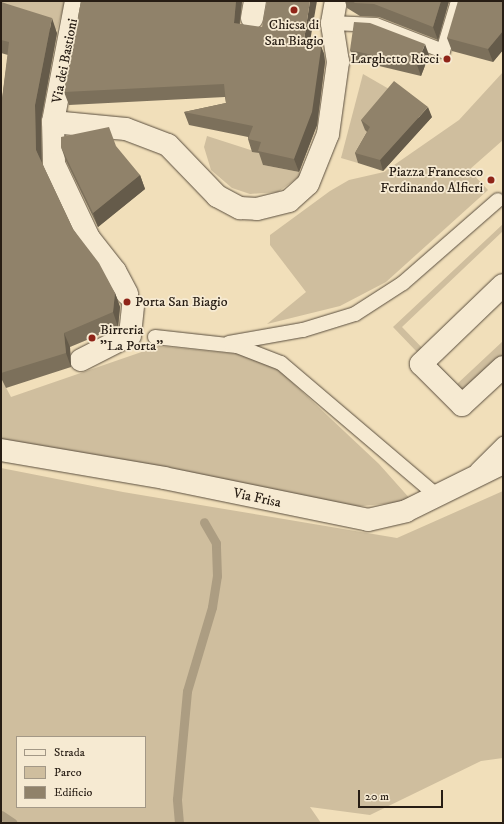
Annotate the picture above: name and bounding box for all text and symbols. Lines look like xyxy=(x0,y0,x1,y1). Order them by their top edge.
marker: Chiesa di San Biagio xyxy=(289,5,299,15)
street label: Via dei Bastioni xyxy=(49,17,81,105)
place label: Chiesa di San Biagio xyxy=(264,17,324,50)
place label: Larghetto Ricci xyxy=(350,51,439,67)
marker: Larghetto Ricci xyxy=(442,54,452,64)
place label: Piazza Francesco Ferdinando Alfieri xyxy=(380,164,483,196)
marker: Piazza Francesco Ferdinando Alfieri xyxy=(486,175,496,185)
place label: Porta San Biagio xyxy=(135,294,227,310)
marker: Porta San Biagio xyxy=(122,297,132,307)
place label: Birreria "La Porta" xyxy=(100,322,163,354)
marker: Birreria "La Porta" xyxy=(87,333,97,343)
street label: Via Frisa xyxy=(231,485,283,511)
legend xyxy=(16,736,146,808)
text: Strada xyxy=(54,745,85,760)
text: Parco xyxy=(54,765,82,780)
scale bar xyxy=(360,782,445,808)
text: Edificio xyxy=(54,785,92,800)
text: 20 m xyxy=(365,789,389,804)

